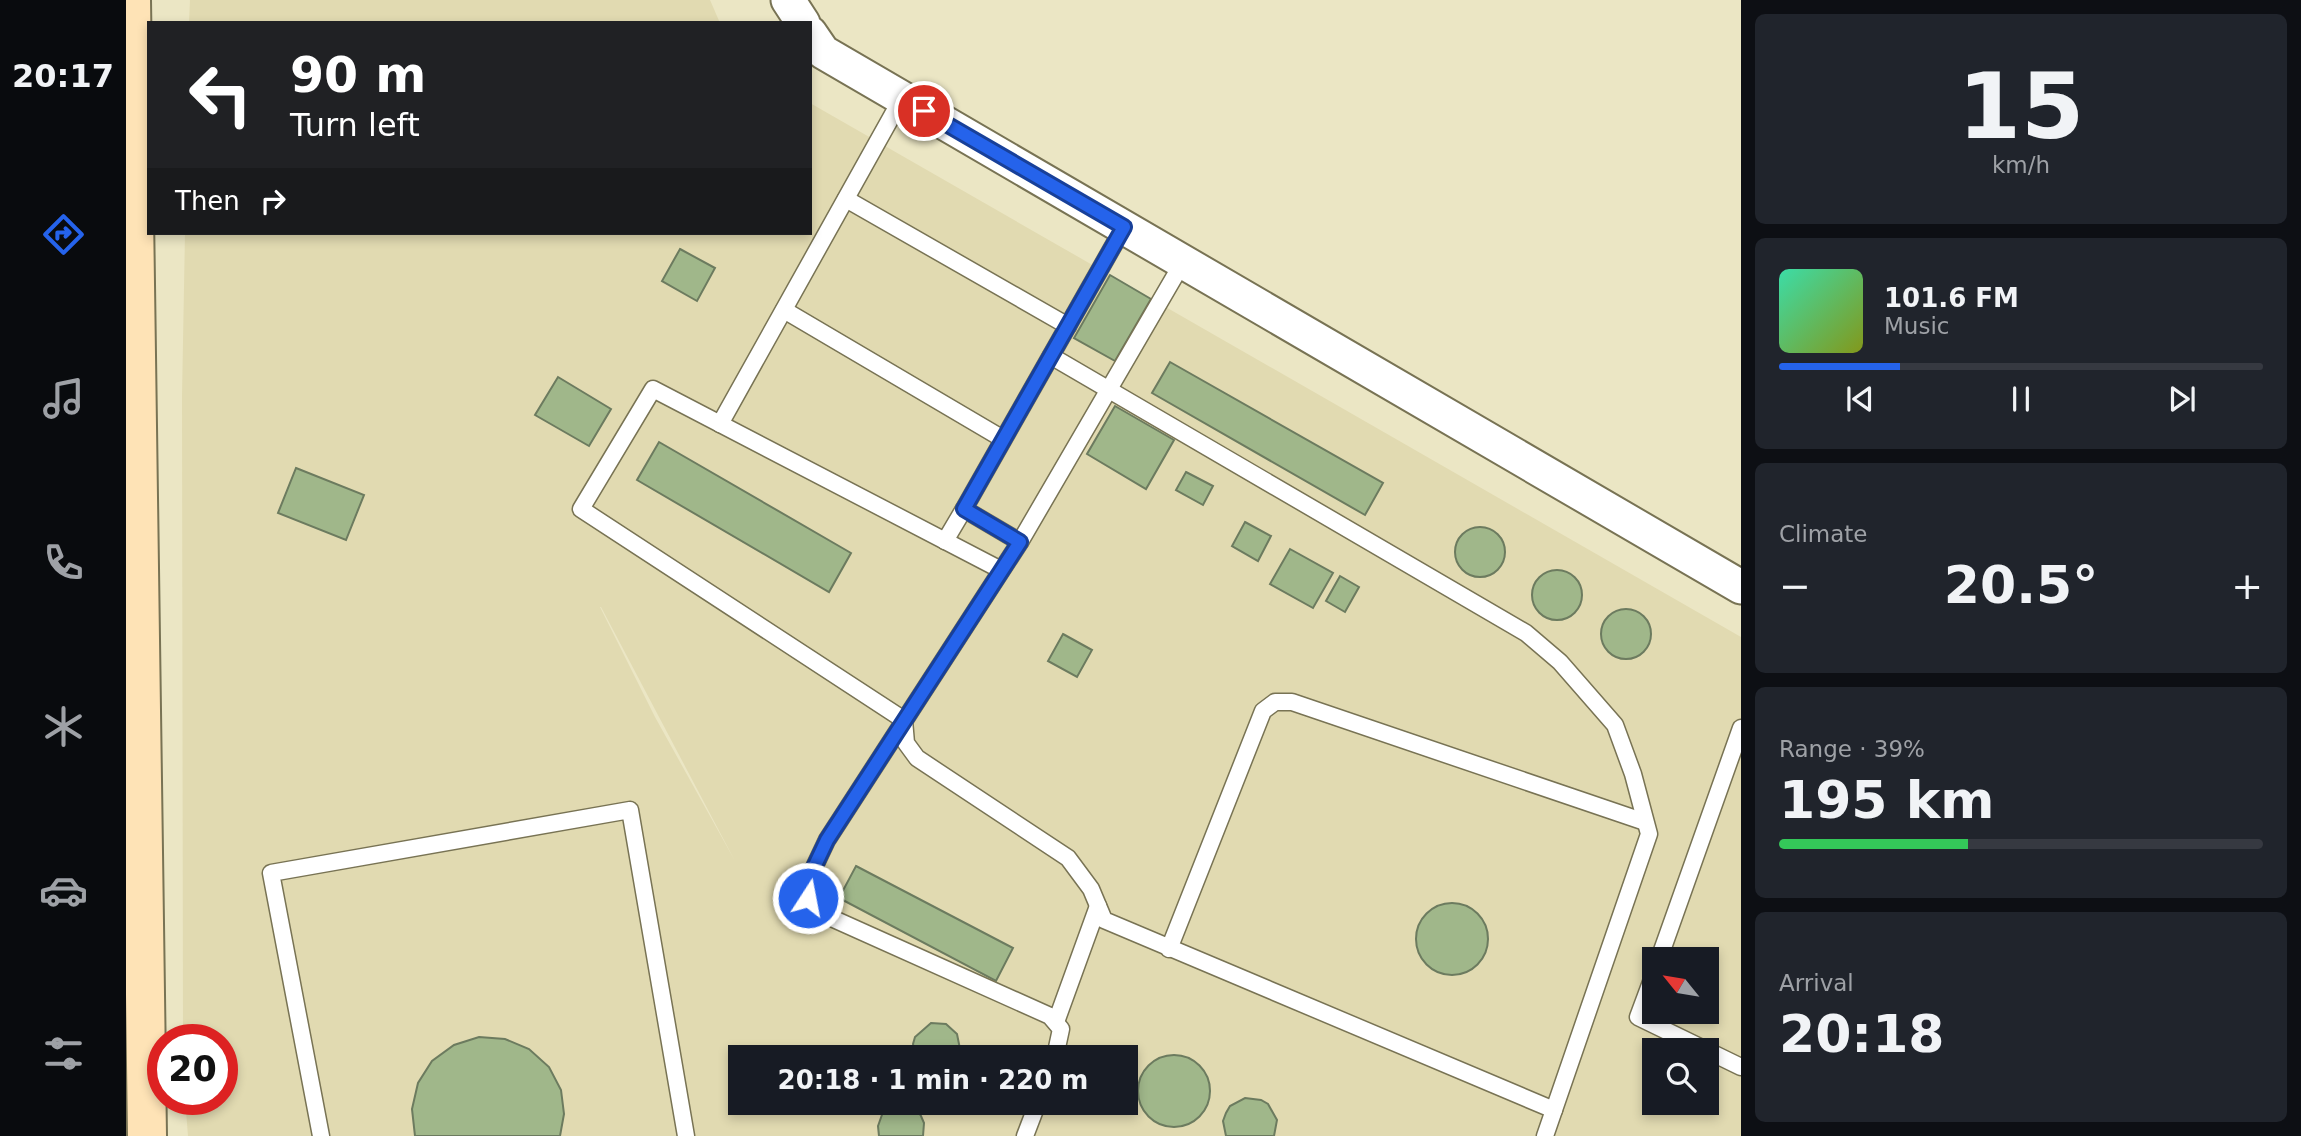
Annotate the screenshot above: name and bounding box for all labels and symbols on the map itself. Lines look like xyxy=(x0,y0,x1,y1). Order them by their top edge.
pin xyxy=(894,81,954,141)
position arrow xyxy=(771,861,845,935)
north arrow xyxy=(1642,947,1718,1024)
speed limit sign: 20 xyxy=(147,1024,238,1115)

